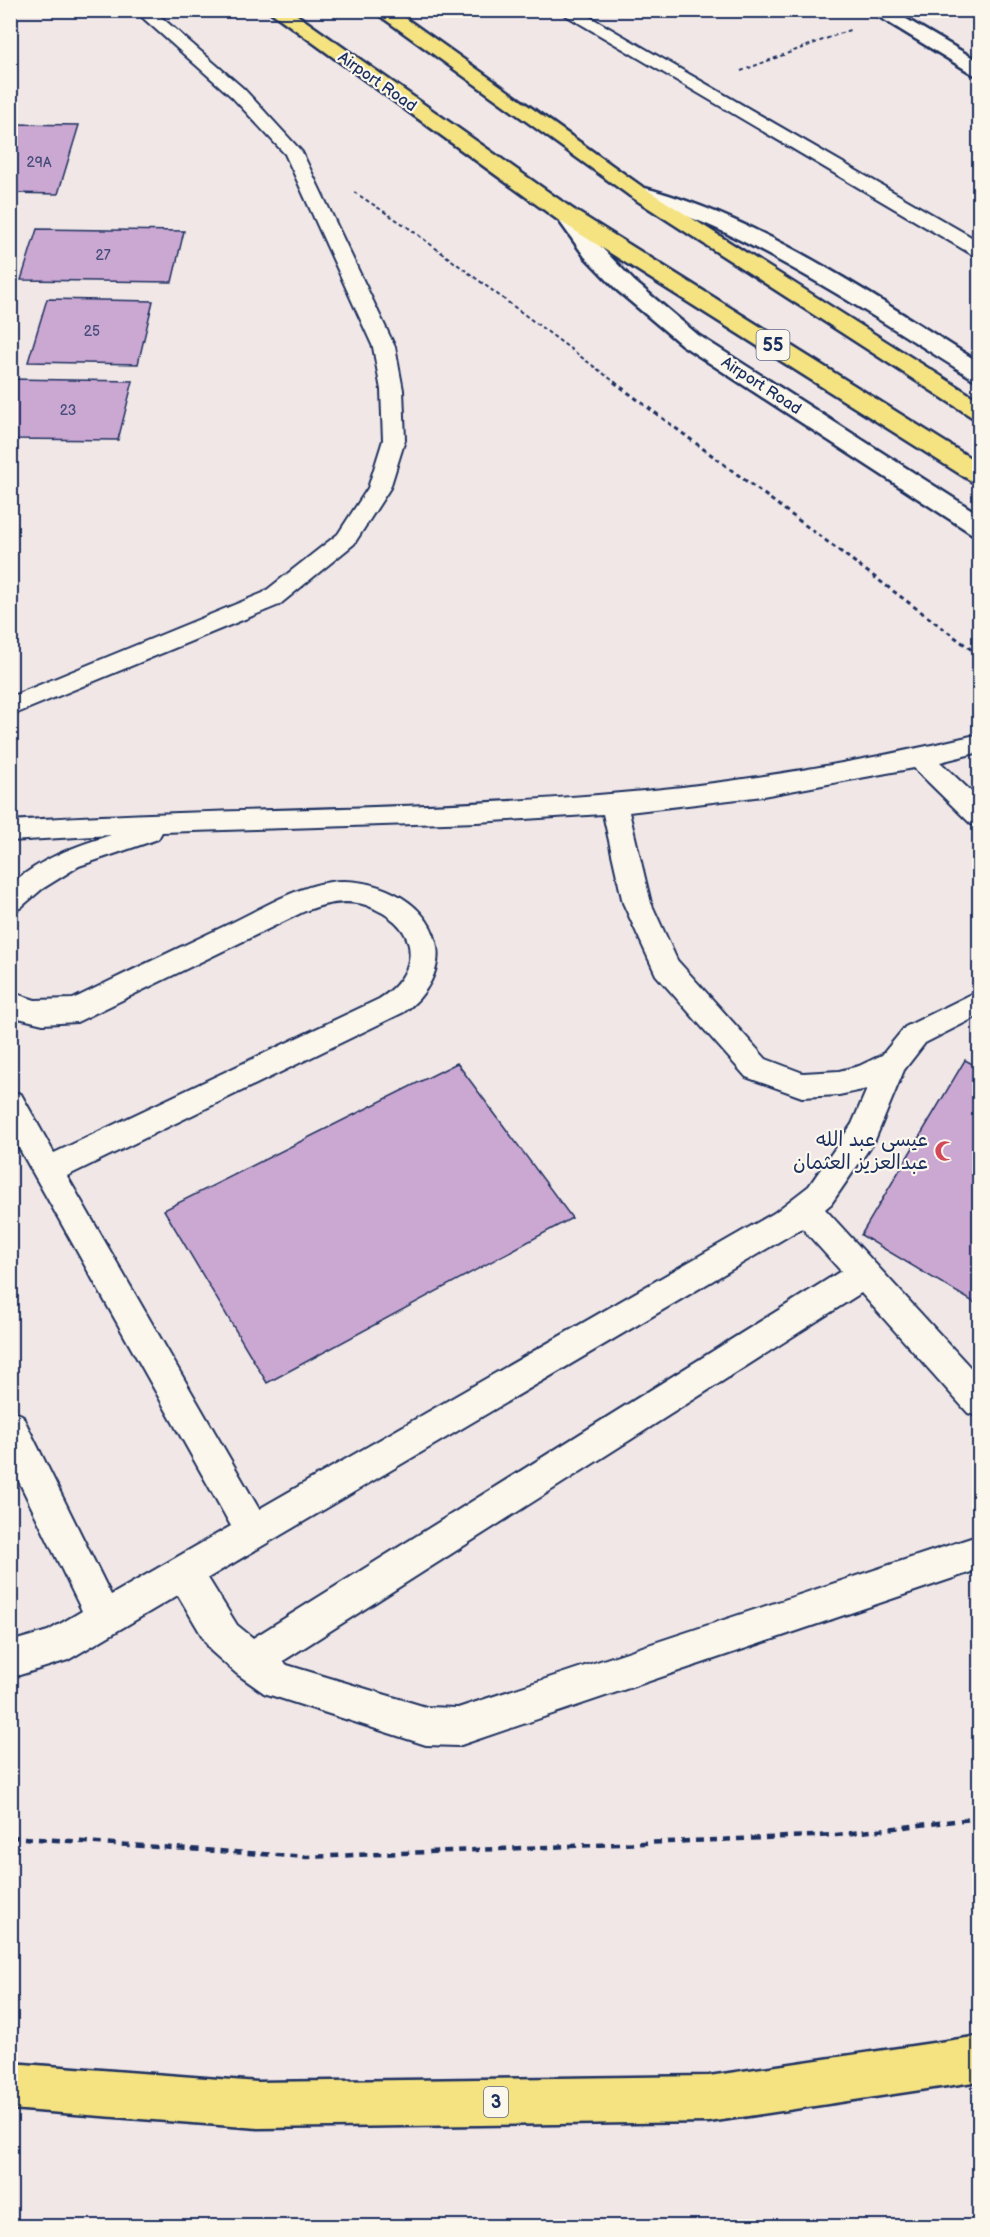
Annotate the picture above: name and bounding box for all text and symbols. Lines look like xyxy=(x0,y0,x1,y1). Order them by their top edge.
street label: Airport Road xyxy=(334,48,420,116)
house number: 29A xyxy=(27,154,52,171)
house number: 27 xyxy=(95,247,111,264)
house number: 25 xyxy=(84,323,100,340)
road number: 55 xyxy=(756,330,790,360)
street label: Airport Road xyxy=(717,353,805,419)
house number: 23 xyxy=(60,402,76,419)
place label: عيسى عبد الله عبدالعزيز العثمان xyxy=(793,1128,928,1175)
mosque icon: عيسى عبد الله عبدالعزيز العثمان xyxy=(933,1139,957,1163)
road number: 3 xyxy=(484,2087,508,2117)

